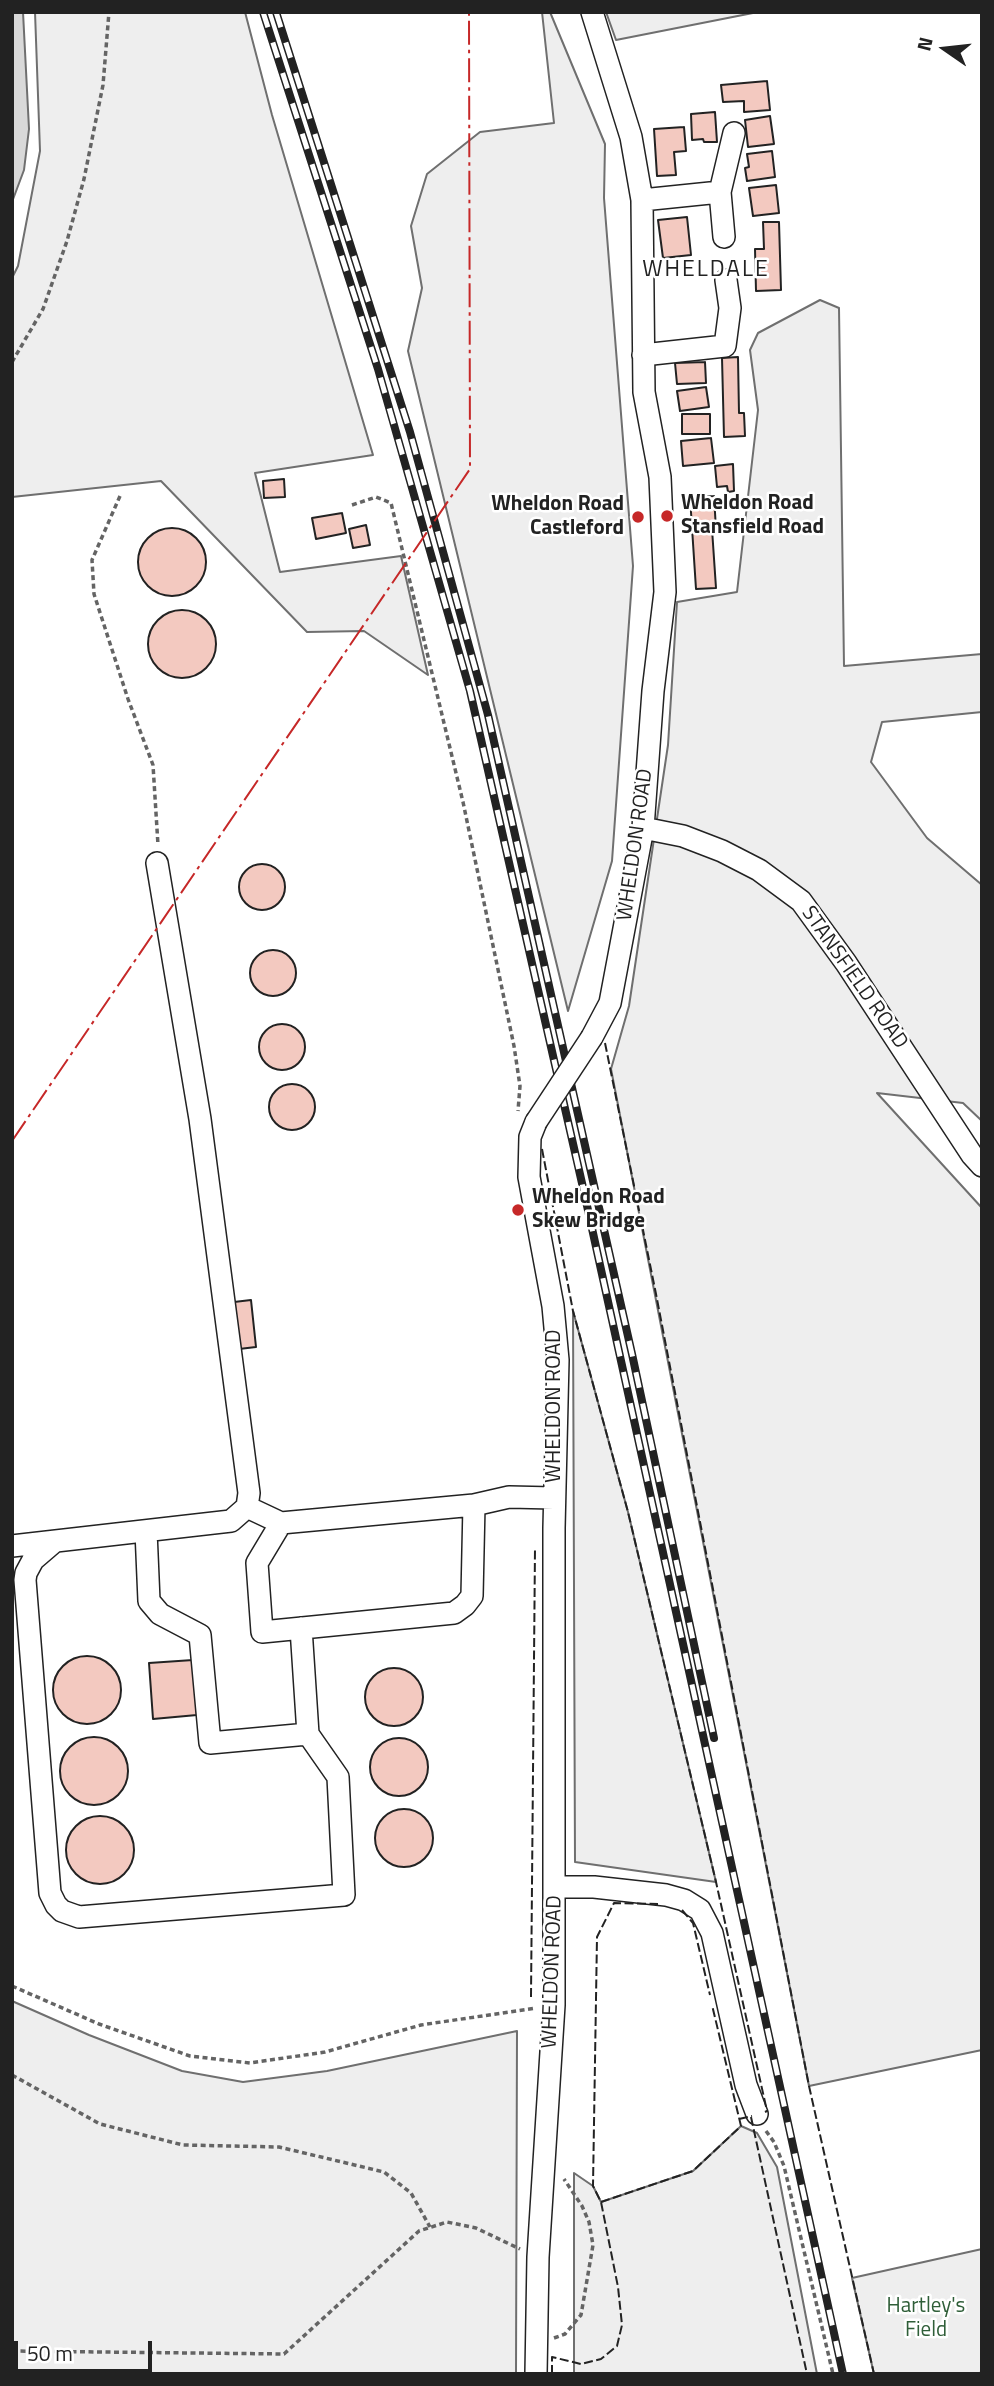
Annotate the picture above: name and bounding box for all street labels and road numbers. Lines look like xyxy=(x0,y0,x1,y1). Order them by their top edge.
street label: WHELDON ROAD xyxy=(613,767,659,923)
street label: STANSFIELD ROAD xyxy=(795,902,913,1054)
street label: WHELDON ROAD xyxy=(542,1329,568,1483)
street label: WHELDON ROAD xyxy=(538,1895,568,2049)

